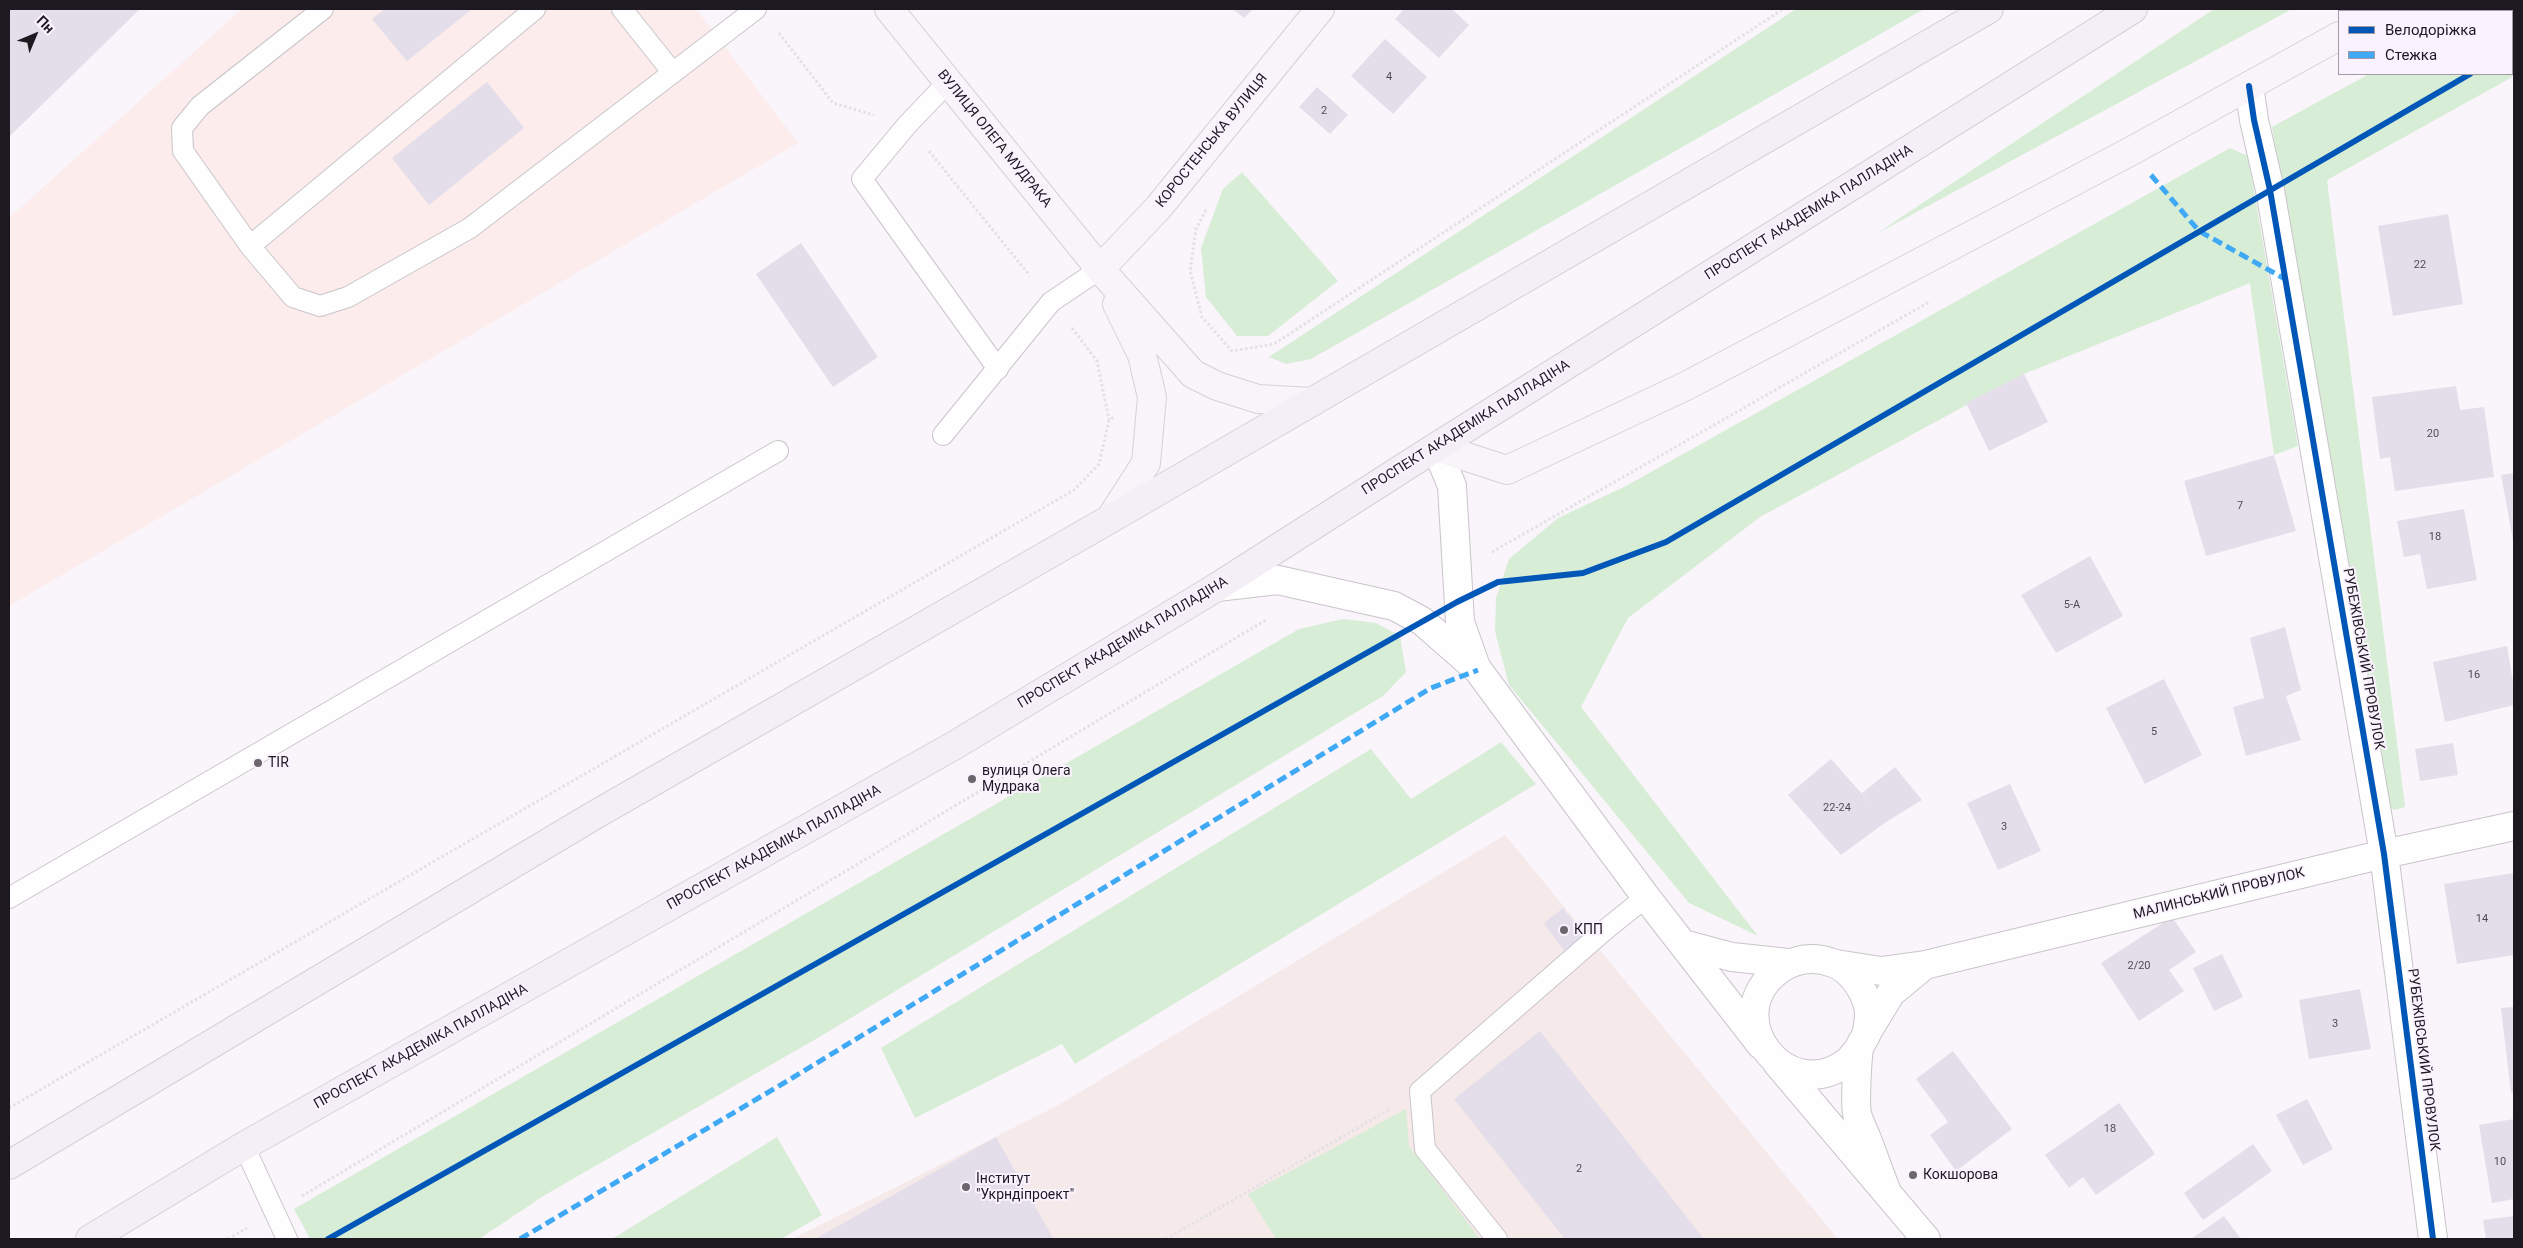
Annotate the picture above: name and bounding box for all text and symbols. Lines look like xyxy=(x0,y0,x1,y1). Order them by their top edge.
north arrow xyxy=(10,10,60,60)
legend xyxy=(2338,10,2513,75)
text: Пн xyxy=(34,12,58,36)
text: Велодоріжка xyxy=(2385,21,2476,39)
text: Стежка xyxy=(2385,46,2437,64)
street label: ВУЛИЦЯ ОЛЕГА МУДРАКА xyxy=(933,67,1055,211)
house number: 4 xyxy=(1386,70,1392,84)
street label: КОРОСТЕНСЬКА ВУЛИЦЯ xyxy=(1153,71,1271,211)
house number: 2 xyxy=(1321,104,1327,118)
street label: ПРОСПЕКТ АКАДЕМІКА ПАЛЛАДІНА xyxy=(1702,142,1916,284)
house number: 22 xyxy=(2414,258,2426,272)
street label: ПРОСПЕКТ АКАДЕМІКА ПАЛЛАДІНА xyxy=(1359,357,1573,499)
house number: 20 xyxy=(2427,427,2439,441)
house number: 7 xyxy=(2237,499,2243,513)
house number: 18 xyxy=(2429,530,2441,544)
street label: РУБЕЖІВСЬКИЙ ПРОВУЛОК xyxy=(2339,567,2387,751)
street label: ПРОСПЕКТ АКАДЕМІКА ПАЛЛАДІНА xyxy=(1015,573,1231,713)
house number: 5-А xyxy=(2064,598,2080,612)
house number: 16 xyxy=(2468,668,2480,682)
house number: 5 xyxy=(2151,725,2157,739)
place label: TIR xyxy=(268,755,289,771)
marker: TIR xyxy=(252,757,264,769)
place label: вулиця Олега Мудрака xyxy=(982,763,1071,796)
marker: вулиця Олега Мудрака xyxy=(966,773,978,785)
street label: ПРОСПЕКТ АКАДЕМІКА ПАЛЛАДІНА xyxy=(664,782,884,914)
house number: 22-24 xyxy=(1823,801,1851,815)
house number: 3 xyxy=(2001,820,2007,834)
street label: МАЛИНСЬКИЙ ПРОВУЛОК xyxy=(2132,865,2306,923)
house number: 14 xyxy=(2476,912,2488,926)
place label: КПП xyxy=(1574,922,1603,938)
marker: КПП xyxy=(1558,924,1570,936)
house number: 2/20 xyxy=(2127,959,2151,973)
street label: РУБЕЖІВСЬКИЙ ПРОВУЛОК xyxy=(2403,968,2443,1152)
street label: ПРОСПЕКТ АКАДЕМІКА ПАЛЛАДІНА xyxy=(311,981,531,1113)
house number: 3 xyxy=(2332,1017,2338,1031)
house number: 18 xyxy=(2104,1122,2116,1136)
house number: 10 xyxy=(2494,1155,2506,1169)
house number: 2 xyxy=(1576,1162,1582,1176)
place label: Кокшорова xyxy=(1923,1167,1998,1183)
marker: Кокшорова xyxy=(1907,1169,1919,1181)
place label: Інститут "Укрндіпроект" xyxy=(976,1171,1074,1204)
marker: Інститут "Укрндіпроект" xyxy=(960,1181,972,1193)

